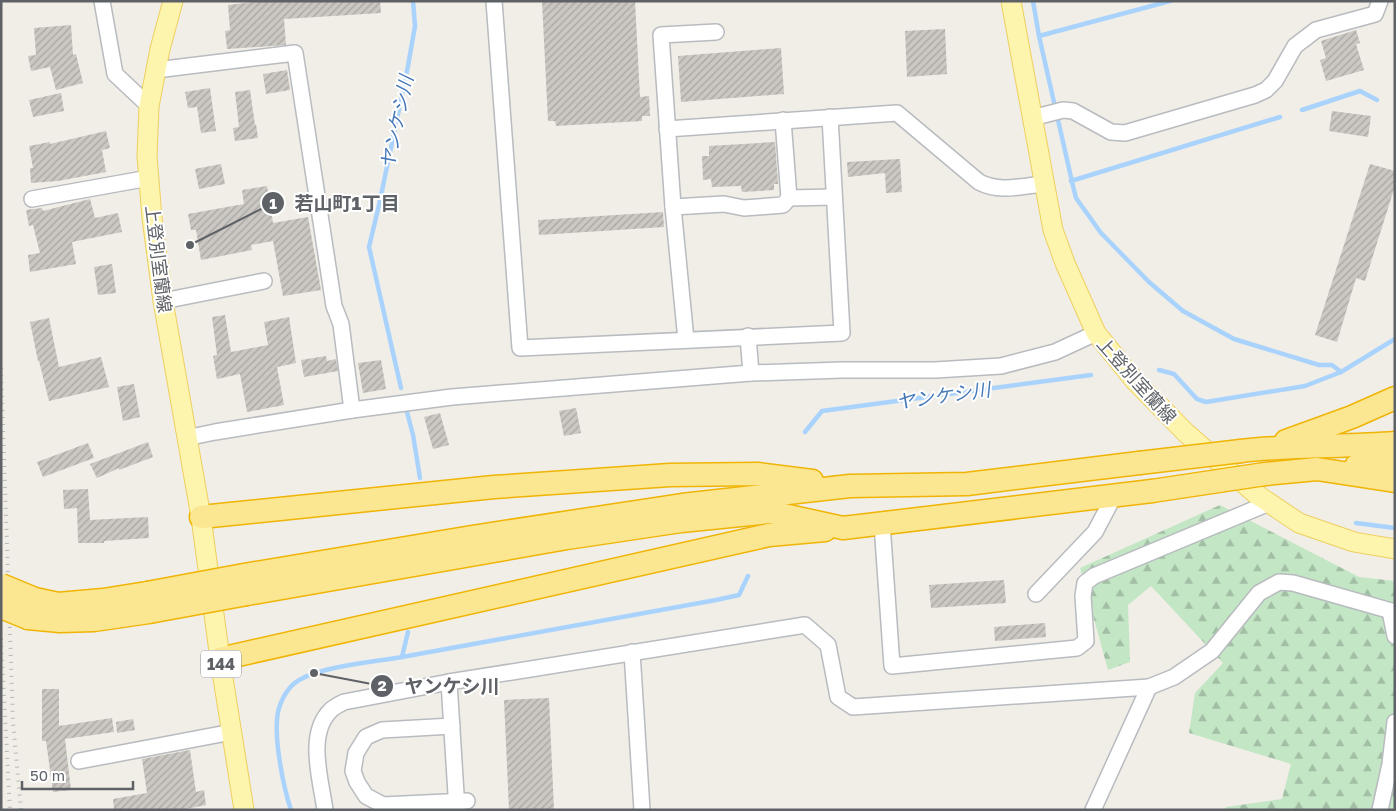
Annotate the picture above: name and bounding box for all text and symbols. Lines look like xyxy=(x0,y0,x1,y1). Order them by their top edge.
water label: ヤンケシ川 xyxy=(375,71,418,171)
callout: 若山町1丁目 xyxy=(260,186,410,220)
text: 若山町1丁目 xyxy=(295,191,399,214)
text: 1 xyxy=(269,194,277,212)
street label: 上登別室蘭線 xyxy=(142,204,176,314)
street label: 上登別室蘭線 xyxy=(1093,333,1181,427)
water label: ヤンケシ川 xyxy=(894,377,994,413)
road number: 144 xyxy=(201,651,241,678)
callout: ヤンケシ川 xyxy=(370,669,510,703)
text: ヤンケシ川 xyxy=(404,674,500,697)
text: 2 xyxy=(377,676,387,694)
scale bar xyxy=(22,758,134,790)
text: 50 m xyxy=(30,766,65,784)

